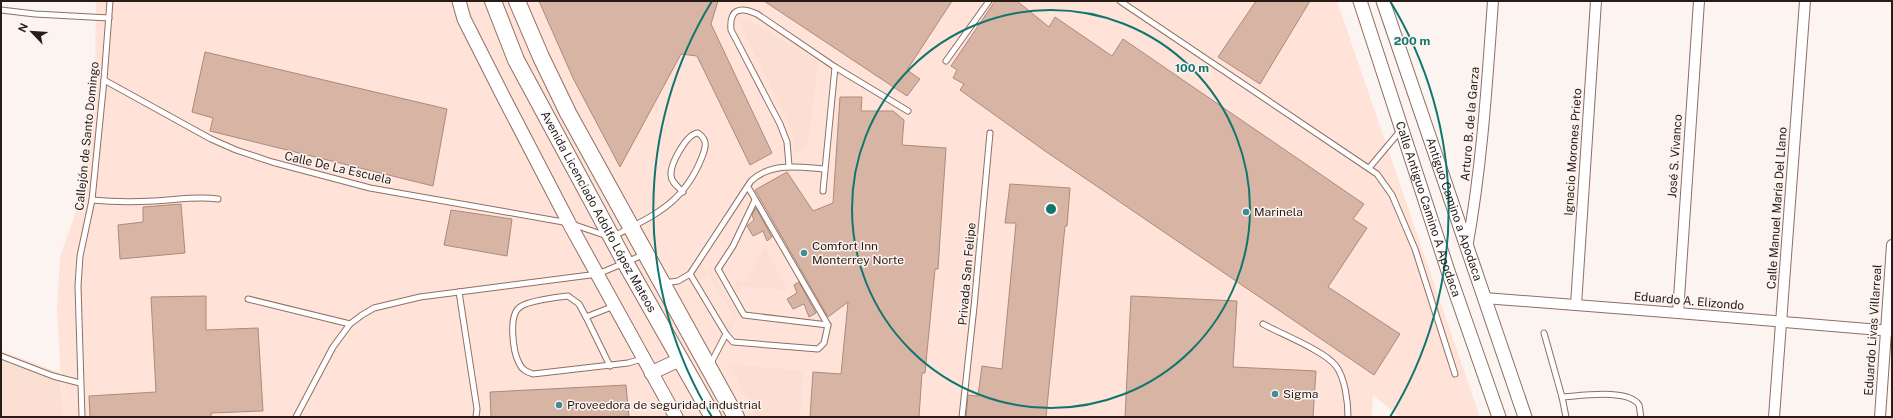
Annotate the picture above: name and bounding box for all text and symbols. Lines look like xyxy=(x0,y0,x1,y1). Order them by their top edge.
north arrow xyxy=(12,12,52,52)
text: N xyxy=(16,21,30,34)
text: 200 m xyxy=(1394,34,1430,48)
street label: Callejón de Santo Domingo xyxy=(72,61,102,211)
text: 100 m xyxy=(1175,61,1209,75)
street label: Arturo B. de la Garza xyxy=(1458,66,1482,182)
street label: Ignacio Morones Prieto xyxy=(1562,88,1584,216)
street label: Avenida Licenciado Adolfo López Mateos xyxy=(538,109,659,315)
street label: José S. Vivanco xyxy=(1665,113,1685,198)
street label: Calle Antiguo Camino A Apodaca xyxy=(1393,120,1463,299)
street label: Calle Manuel María Del Llano xyxy=(1764,126,1790,290)
street label: Antiguo Camino a Apodaca xyxy=(1423,136,1485,283)
street label: Calle De La Escuela xyxy=(283,149,393,187)
centre of rings xyxy=(1044,202,1058,216)
place label: Marinela xyxy=(1254,205,1303,219)
marker: Marinela xyxy=(1241,207,1251,217)
street label: Privada San Felipe xyxy=(956,222,978,326)
place label: Comfort Inn Monterrey Norte xyxy=(812,239,904,267)
marker: Comfort Inn Monterrey Norte xyxy=(799,248,809,258)
street label: Eduardo Livas Villarreal xyxy=(1861,264,1885,396)
street label: Eduardo A. Elizondo xyxy=(1633,289,1745,313)
place label: Sigma xyxy=(1283,387,1318,401)
marker: Sigma xyxy=(1270,389,1280,399)
place label: Proveedora de seguridad industrial xyxy=(567,398,762,412)
marker: Proveedora de seguridad industrial xyxy=(554,400,564,410)

